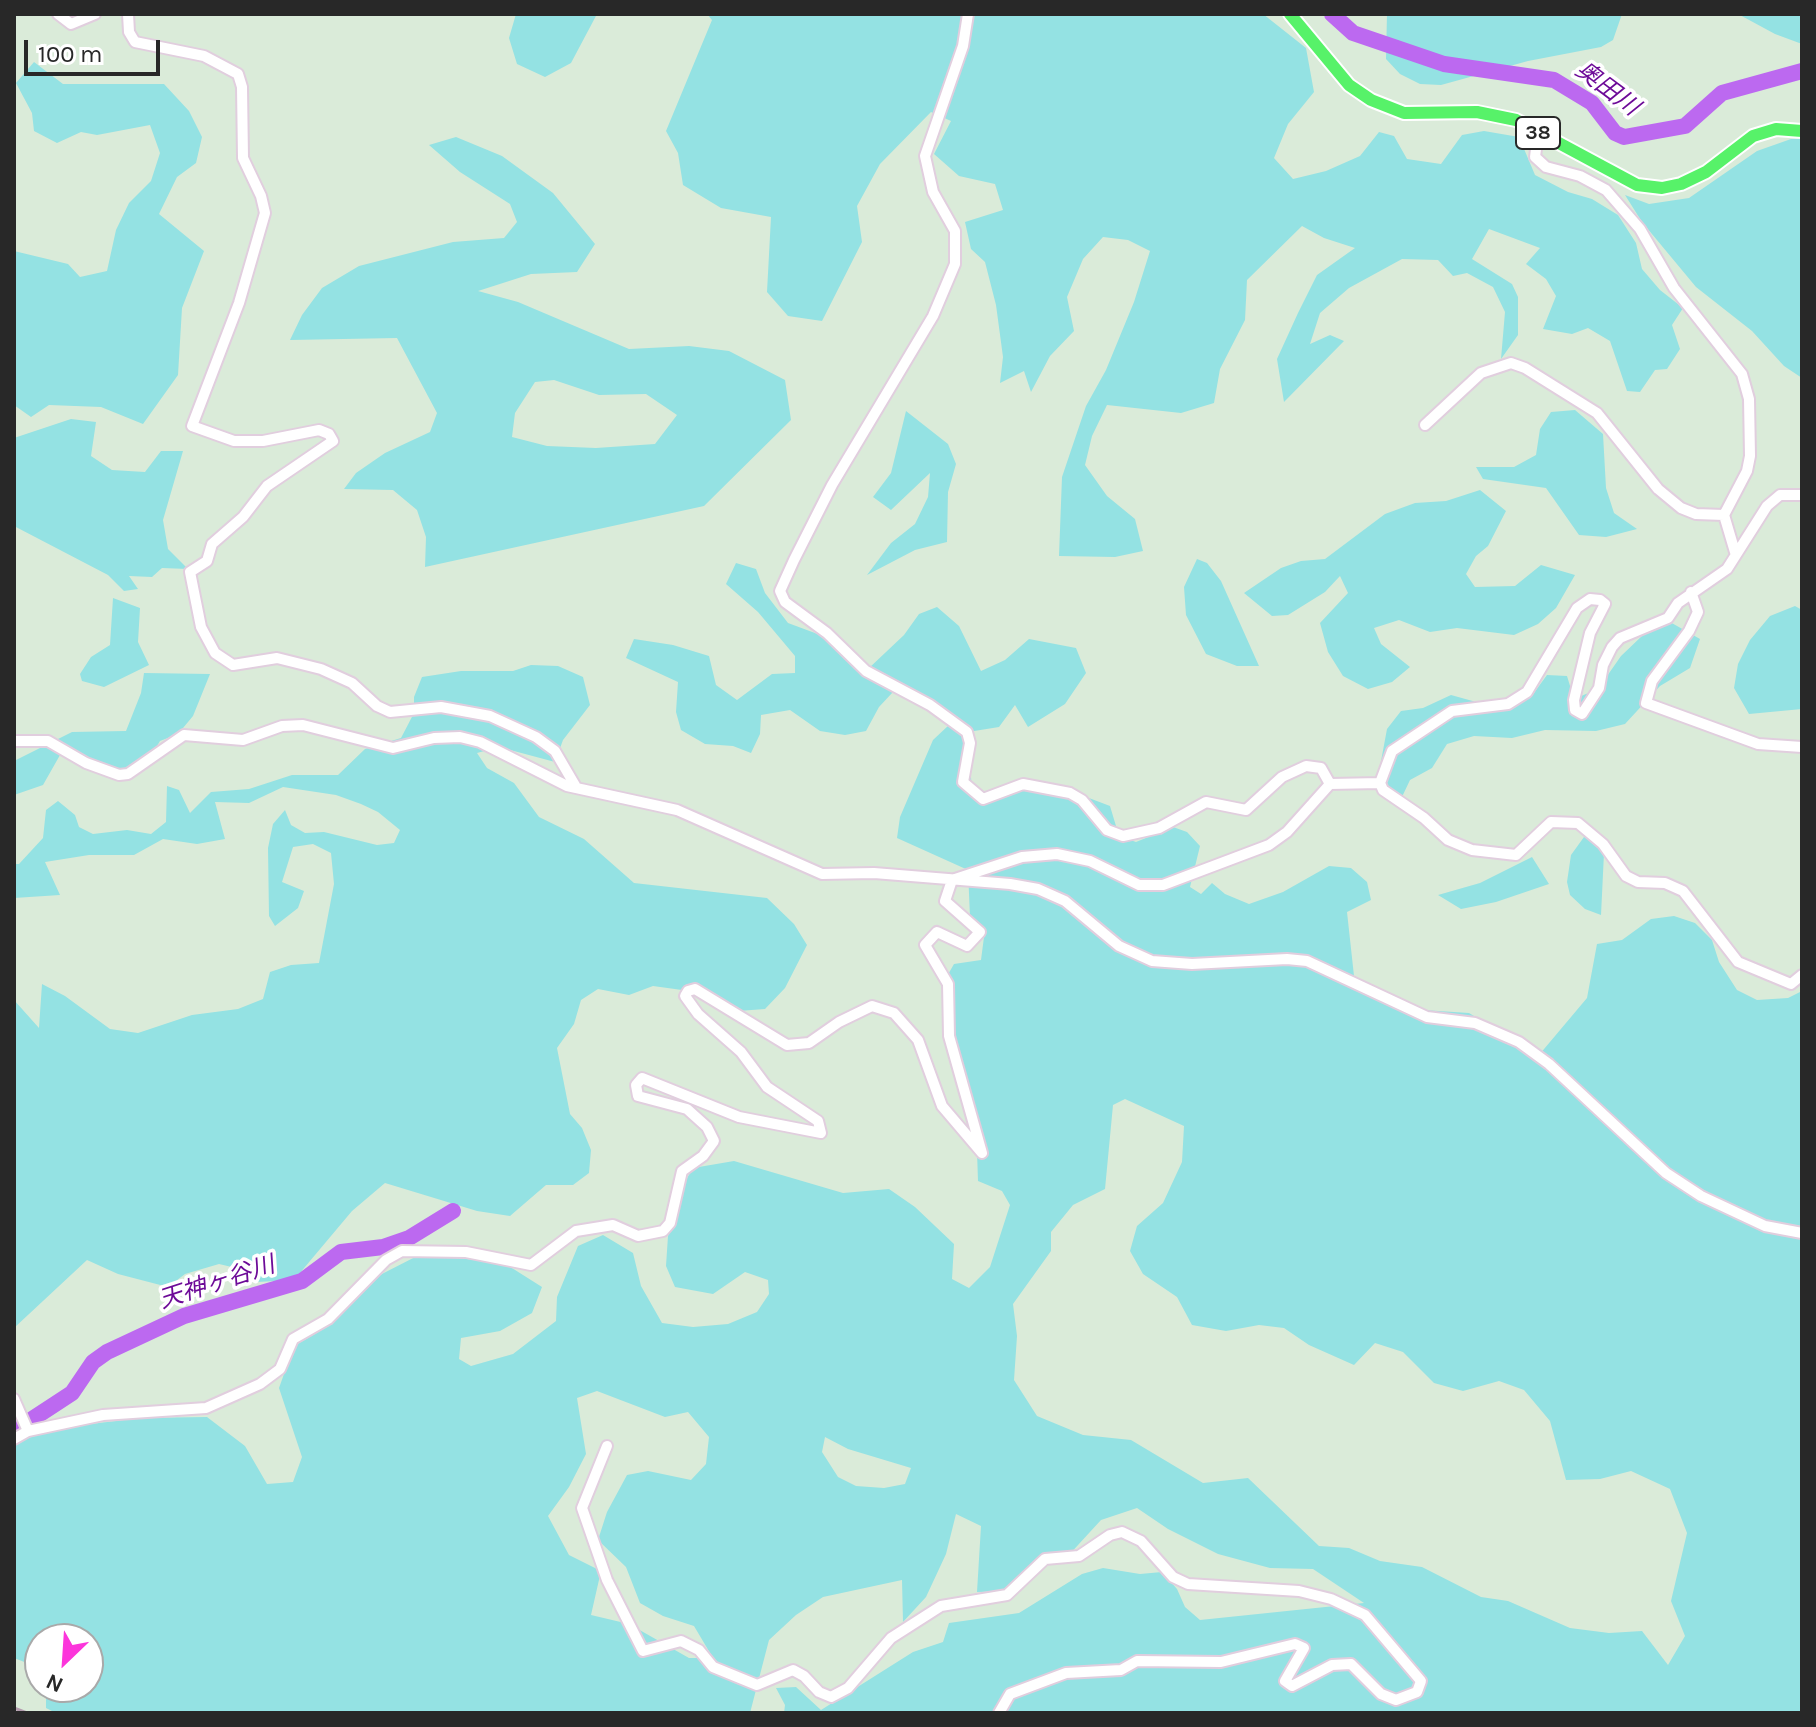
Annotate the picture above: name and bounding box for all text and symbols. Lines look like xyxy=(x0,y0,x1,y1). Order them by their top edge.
scale bar xyxy=(28,24,164,74)
text: 100 m xyxy=(38,40,103,68)
water label: 奥田川 xyxy=(1570,56,1644,122)
road number: 38 xyxy=(1516,117,1560,149)
water label: 天神ヶ谷川 xyxy=(155,1251,279,1315)
north arrow xyxy=(24,1623,104,1703)
text: N xyxy=(42,1668,67,1698)

